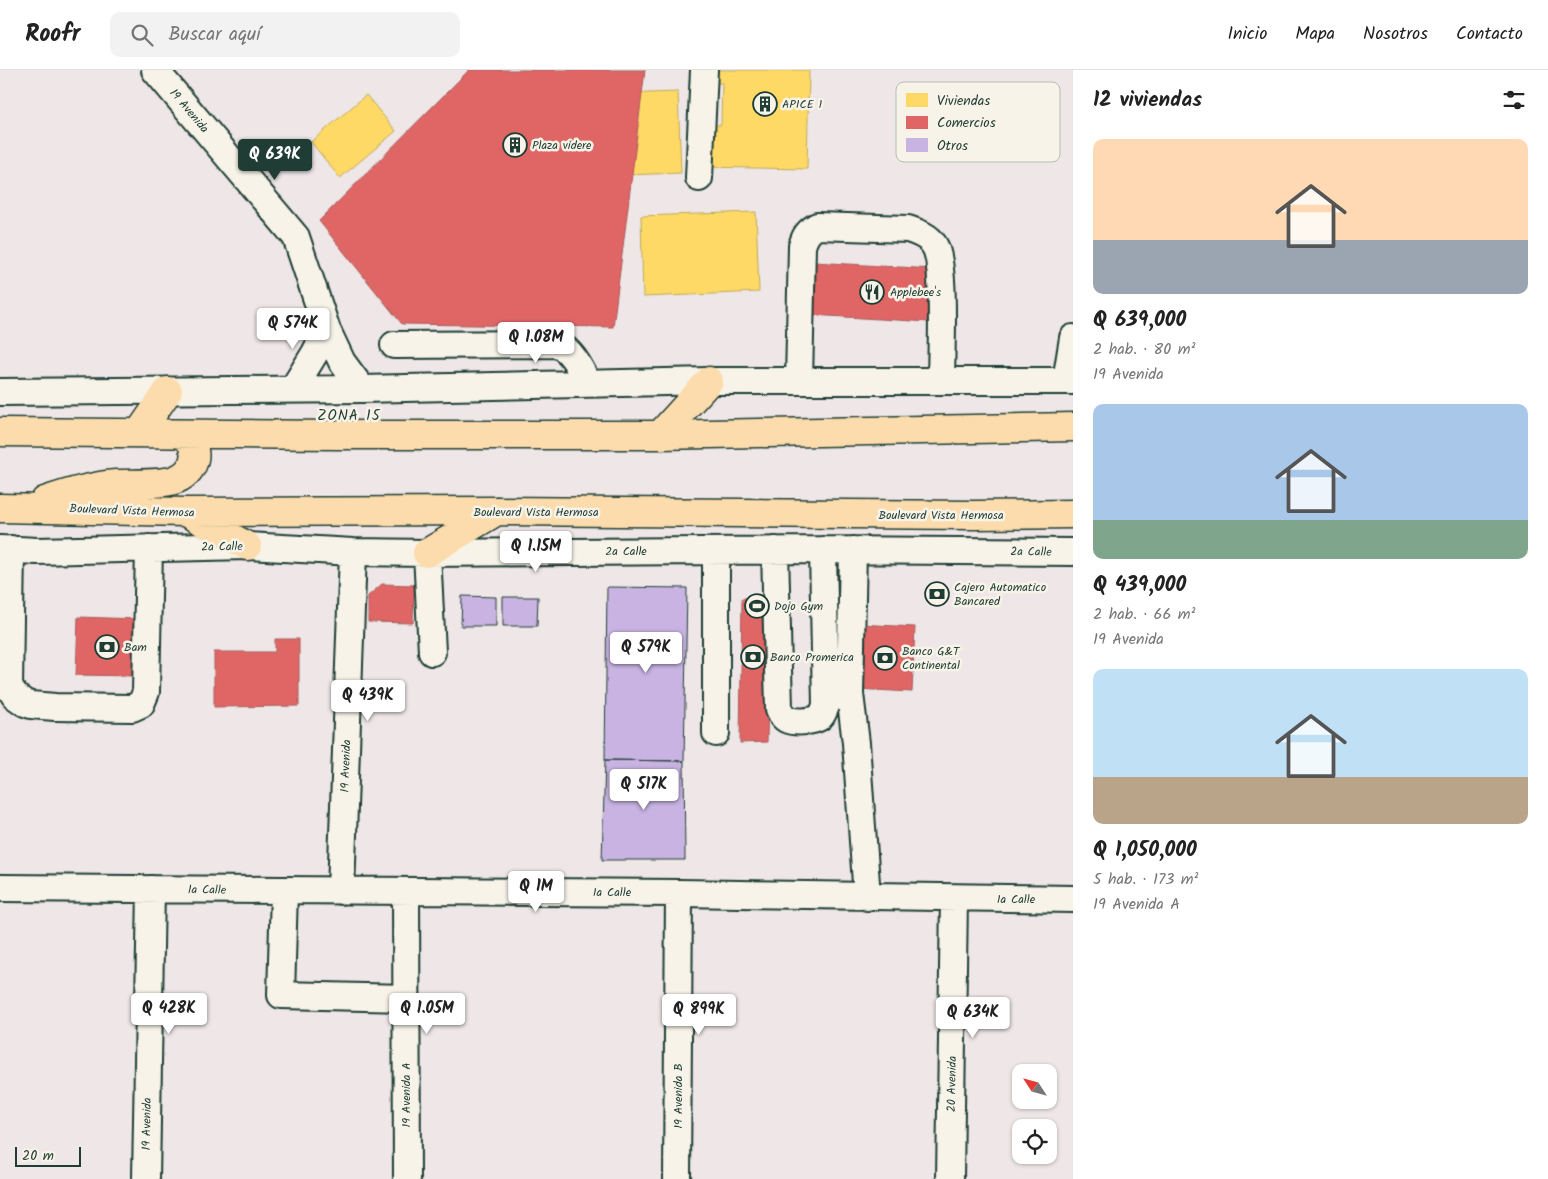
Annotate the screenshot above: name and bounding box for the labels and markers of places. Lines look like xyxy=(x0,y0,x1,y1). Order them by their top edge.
building icon: APICE 1 xyxy=(752,91,778,117)
place label: APICE 1 xyxy=(782,95,823,114)
building icon: Plaza videre xyxy=(502,132,528,158)
place label: Plaza videre xyxy=(532,136,592,155)
pin: Q 639K xyxy=(234,138,316,181)
restaurant icon: Applebee's xyxy=(859,279,885,305)
place label: Applebee's xyxy=(890,283,941,302)
pin: Q 574K xyxy=(252,308,334,350)
pin: Q 1.08M xyxy=(490,322,582,364)
pin: Q 1.15M xyxy=(490,530,582,573)
place label: Cajero Automatico Bancared xyxy=(954,578,1046,611)
bank icon: Cajero Automatico Bancared xyxy=(924,581,950,607)
sports icon: Dojo Gym xyxy=(744,593,770,619)
place label: Dojo Gym xyxy=(774,597,823,616)
pin: Q 579K xyxy=(605,632,687,674)
bank icon: Bam xyxy=(94,634,120,660)
place label: Bam xyxy=(124,638,147,657)
place label: Banco G&T Continental xyxy=(902,642,961,675)
bank icon: Banco Promerica xyxy=(740,644,766,670)
bank icon: Banco G&T Continental xyxy=(872,645,898,671)
place label: Banco Promerica xyxy=(770,648,854,667)
pin: Q 439K xyxy=(327,680,409,722)
pin: Q 517K xyxy=(603,768,685,811)
pin: Q 1M xyxy=(506,870,566,913)
pin: Q 428K xyxy=(128,992,210,1035)
pin: Q 1.05M xyxy=(381,992,473,1035)
pin: Q 899K xyxy=(658,994,740,1036)
pin: Q 634K xyxy=(932,996,1014,1039)

